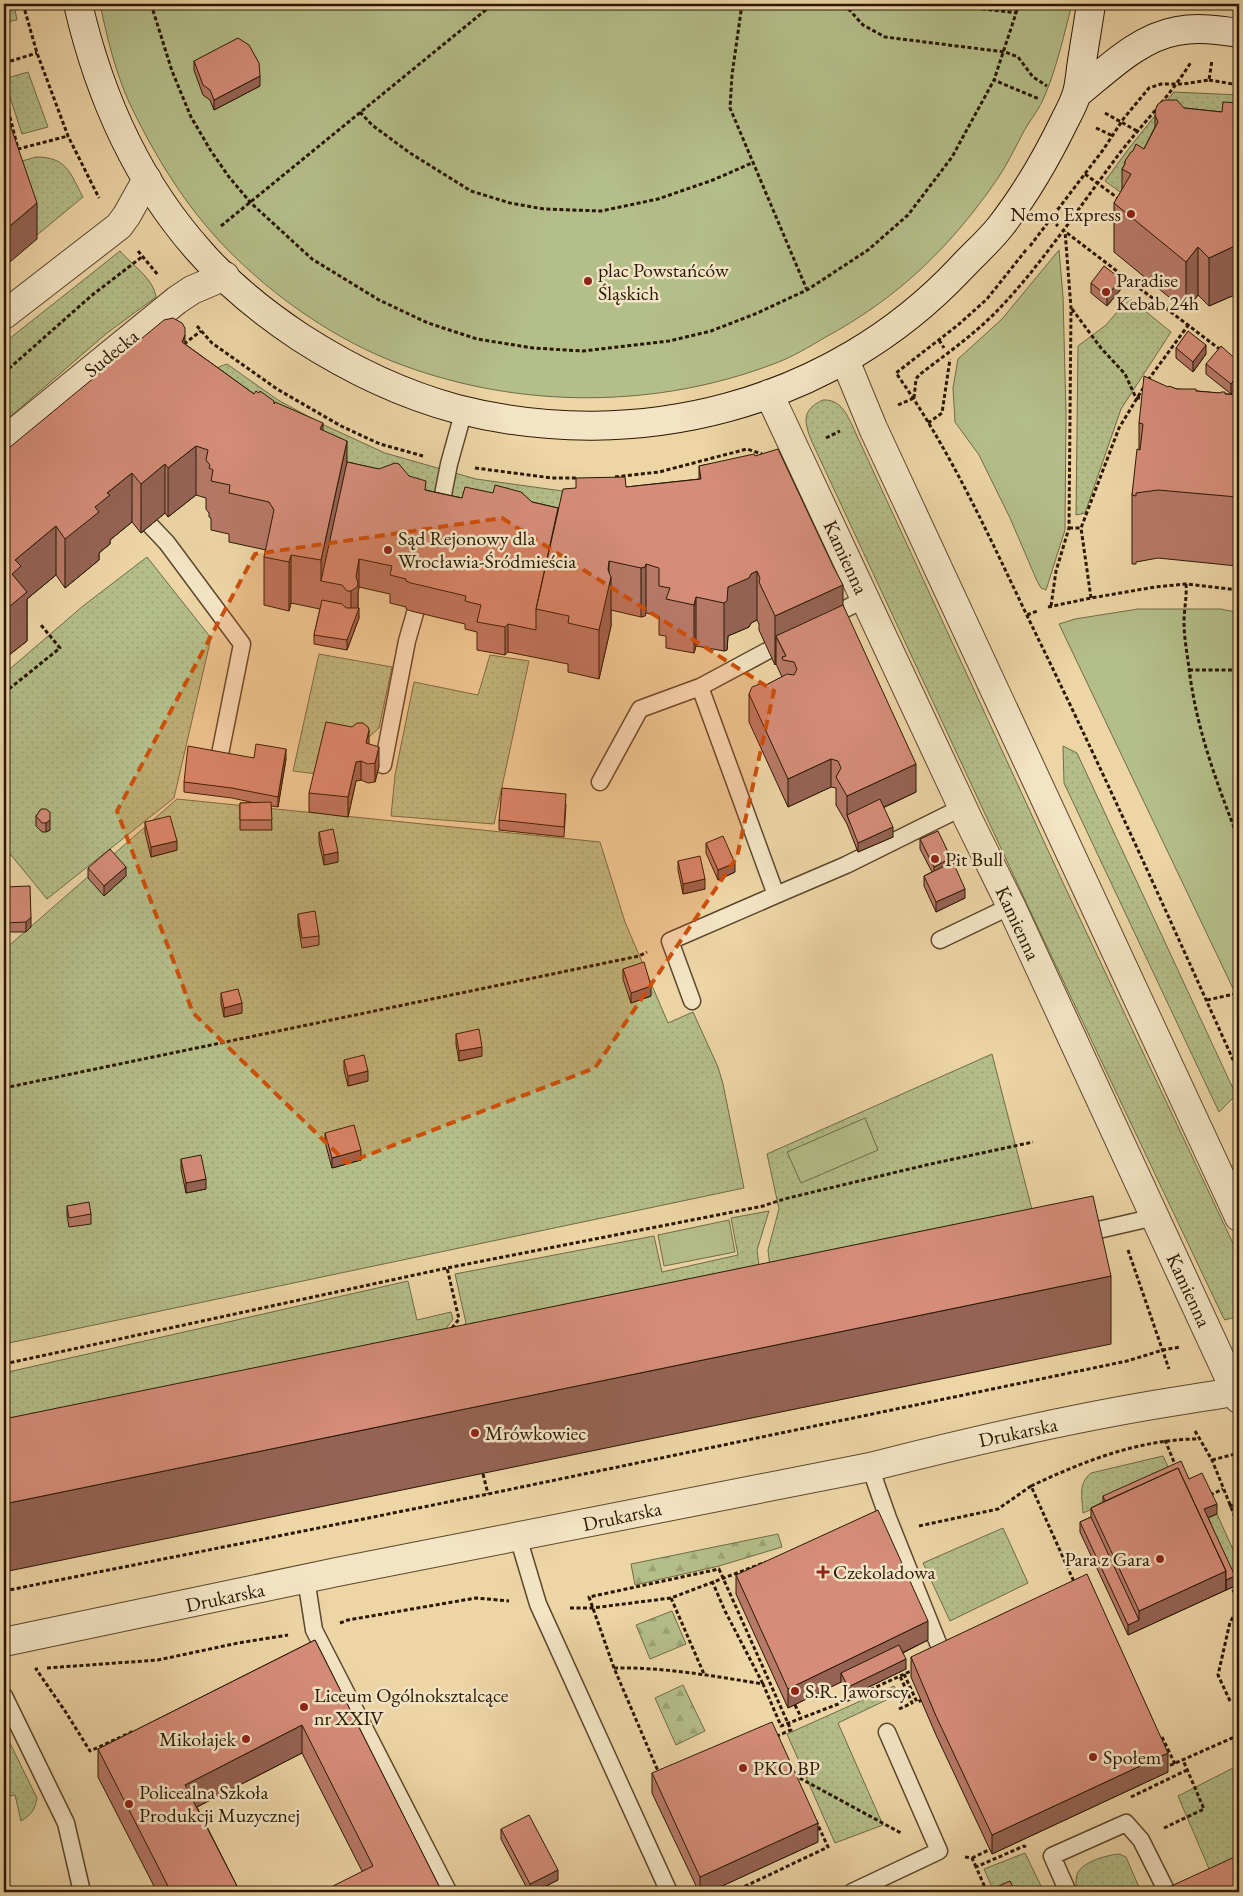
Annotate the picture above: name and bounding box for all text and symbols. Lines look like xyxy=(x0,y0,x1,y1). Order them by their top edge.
place label: Nemo Express xyxy=(1010,201,1121,227)
marker: Nemo Express xyxy=(1125,208,1137,220)
place label: plac Powstańców Śląskich xyxy=(598,257,729,306)
place label: Paradise Kebab 24h xyxy=(1116,267,1199,316)
marker: plac Powstańców Śląskich xyxy=(582,275,594,287)
marker: Paradise Kebab 24h xyxy=(1100,286,1112,298)
street label: Sudecka xyxy=(78,323,144,383)
street label: Kamienna xyxy=(818,516,874,598)
place label: Sąd Rejonowy dla Wrocławia-Śródmieścia xyxy=(398,525,576,574)
marker: Sąd Rejonowy dla Wrocławia-Śródmieścia xyxy=(382,544,394,556)
place label: Pit Bull xyxy=(945,846,1003,872)
marker: Pit Bull xyxy=(929,853,941,865)
street label: Kamienna xyxy=(990,882,1046,964)
street label: Kamienna xyxy=(1161,1249,1217,1331)
street label: Drukarska xyxy=(976,1411,1060,1453)
place label: Mrówkowiec xyxy=(485,1420,586,1446)
marker: Mrówkowiec xyxy=(469,1427,481,1439)
street label: Drukarska xyxy=(580,1495,664,1537)
place label: Para z Gara xyxy=(1065,1546,1150,1572)
marker: Para z Gara xyxy=(1154,1553,1166,1565)
place label: Czekoladowa xyxy=(833,1559,935,1585)
marker: Czekoladowa xyxy=(817,1566,829,1578)
street label: Drukarska xyxy=(183,1576,267,1618)
place label: S.R. Jaworscy xyxy=(805,1678,909,1704)
place label: Liceum Ogólnoksztalcące nr XXIV xyxy=(314,1682,509,1731)
marker: S.R. Jaworscy xyxy=(789,1685,801,1697)
marker: Liceum Ogólnoksztalcące nr XXIV xyxy=(298,1701,310,1713)
place label: Mikołajek xyxy=(159,1726,237,1752)
marker: Mikołajek xyxy=(240,1733,252,1745)
place label: Społem xyxy=(1103,1744,1162,1770)
marker: Społem xyxy=(1087,1751,1099,1763)
place label: PKO BP xyxy=(753,1755,820,1781)
marker: PKO BP xyxy=(737,1762,749,1774)
place label: Policealna Szkoła Produkcji Muzycznej xyxy=(139,1779,300,1828)
marker: Policealna Szkoła Produkcji Muzycznej xyxy=(123,1798,135,1810)

